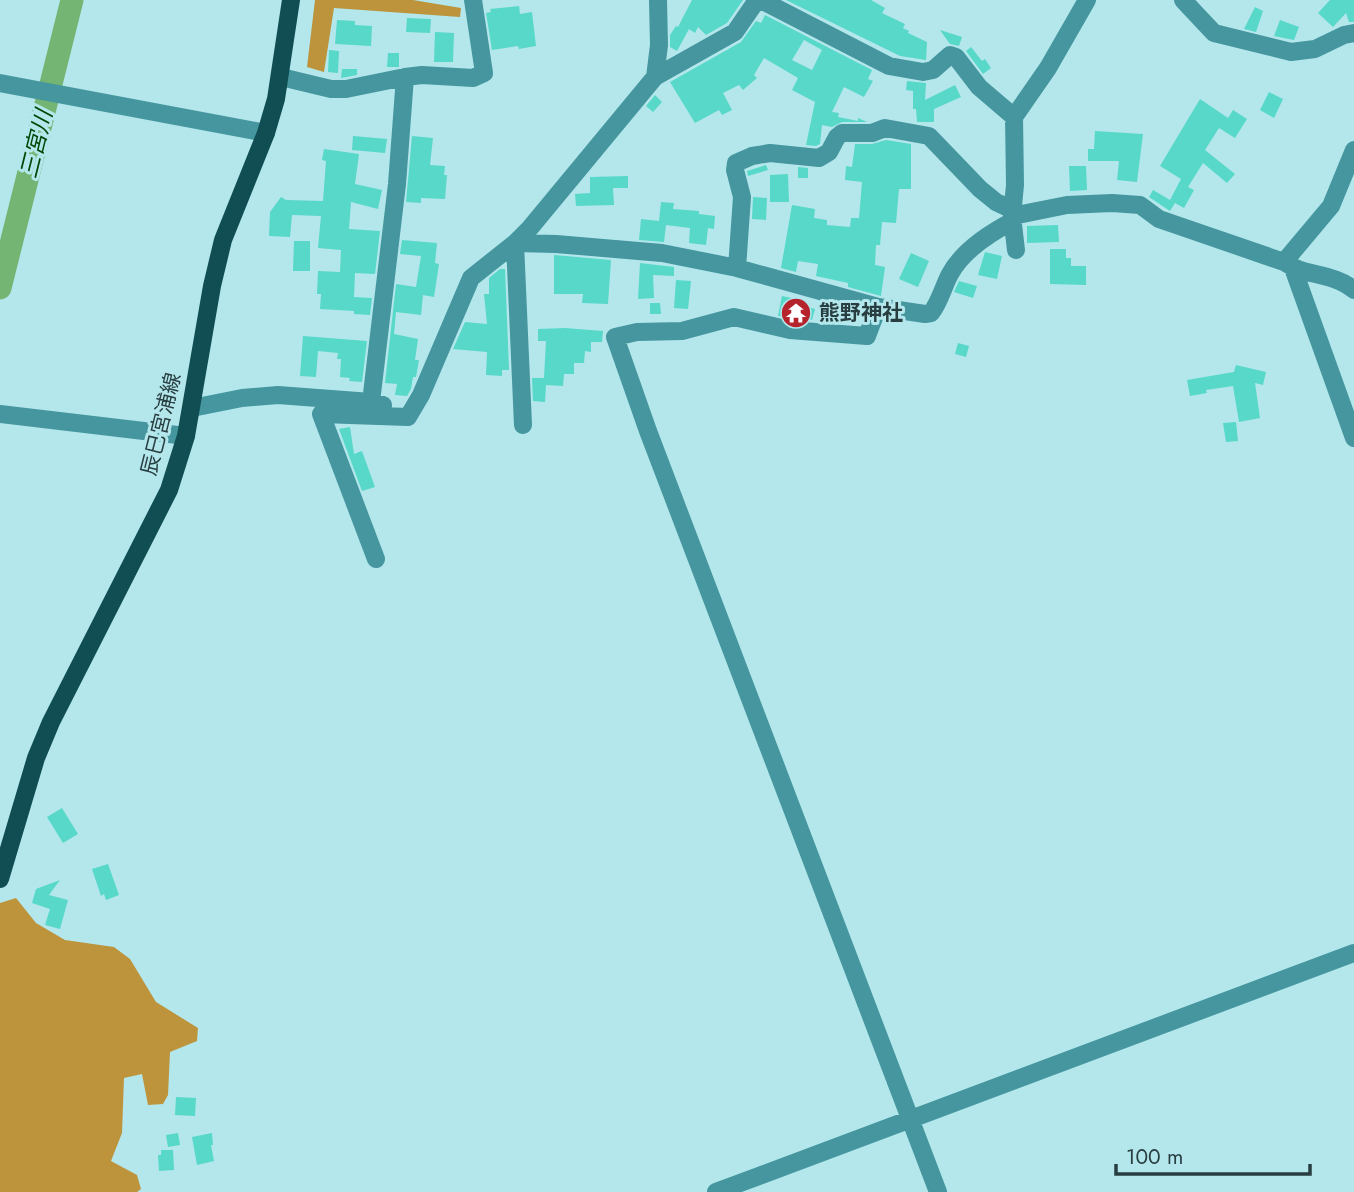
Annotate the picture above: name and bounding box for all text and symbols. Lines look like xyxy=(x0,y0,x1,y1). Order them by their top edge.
water label: 三宮川 xyxy=(11,104,62,182)
temple icon: 熊野神社 xyxy=(779,296,813,330)
place label: 熊野神社 xyxy=(819,298,903,328)
street label: 辰巳宮浦線 xyxy=(134,369,188,479)
scale bar xyxy=(1116,1132,1310,1176)
text: 100 m xyxy=(1126,1142,1183,1172)

